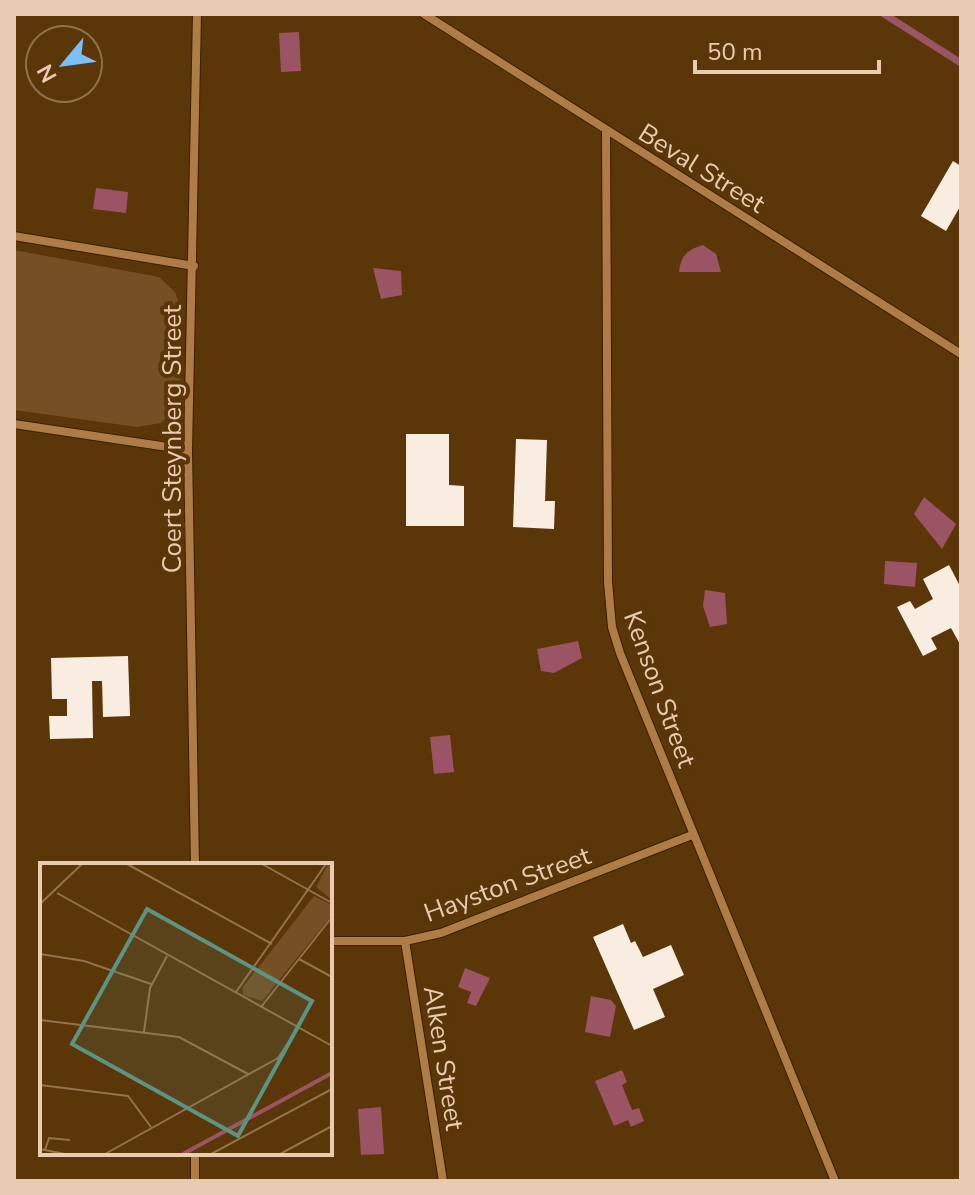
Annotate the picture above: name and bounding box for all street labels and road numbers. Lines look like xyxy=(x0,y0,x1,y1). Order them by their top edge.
street label: Beval Street xyxy=(632,116,773,222)
street label: Coert Steynberg Street xyxy=(155,304,190,573)
street label: Kenson Street xyxy=(615,606,704,773)
street label: Hayston Street xyxy=(419,838,596,931)
street label: Alken Street xyxy=(415,983,472,1134)

